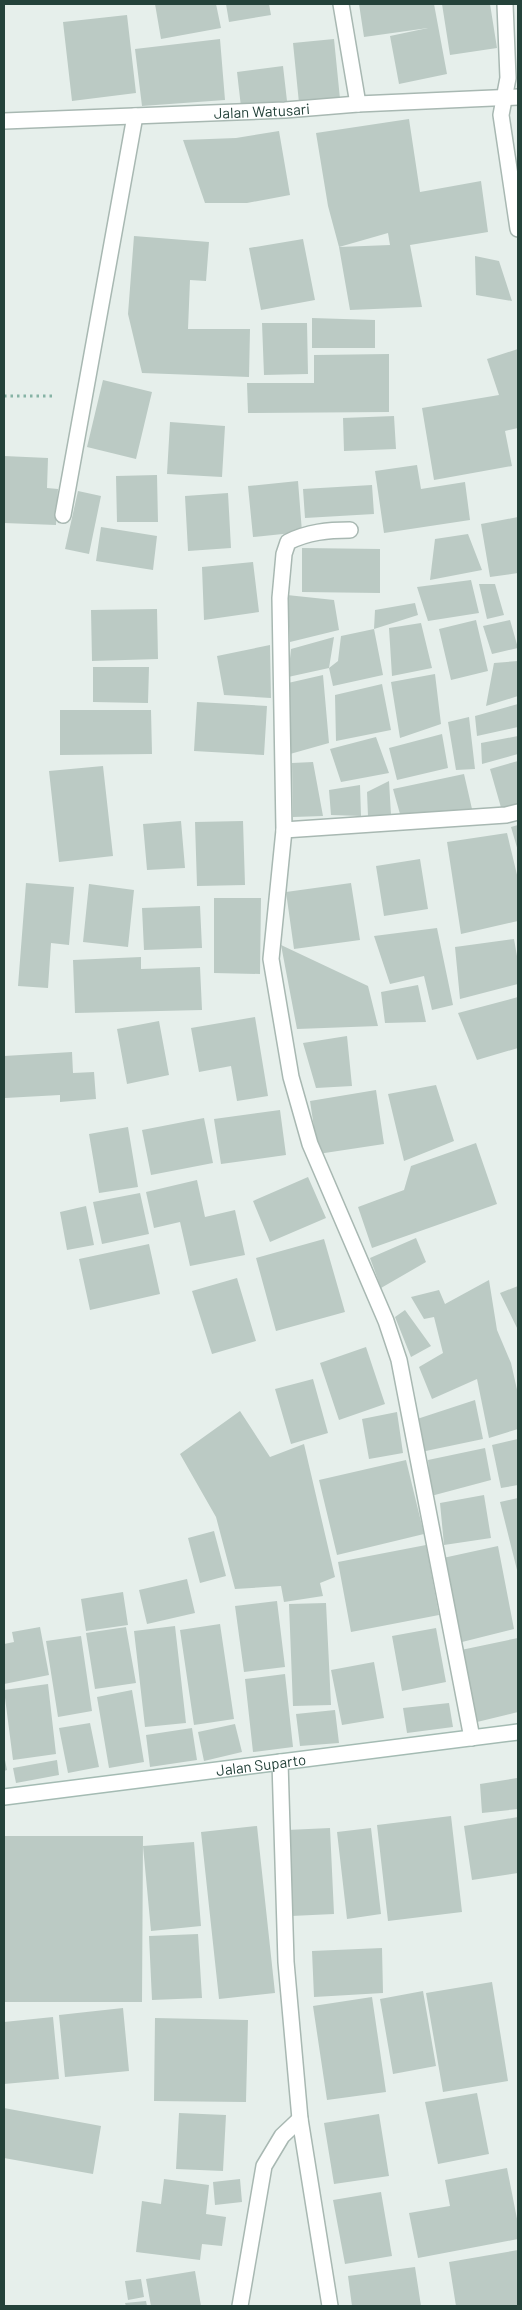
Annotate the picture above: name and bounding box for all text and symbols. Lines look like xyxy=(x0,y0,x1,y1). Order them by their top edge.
street label: Jalan Watusari xyxy=(213,99,311,122)
street label: Jalan Suparto xyxy=(215,1750,307,1779)

